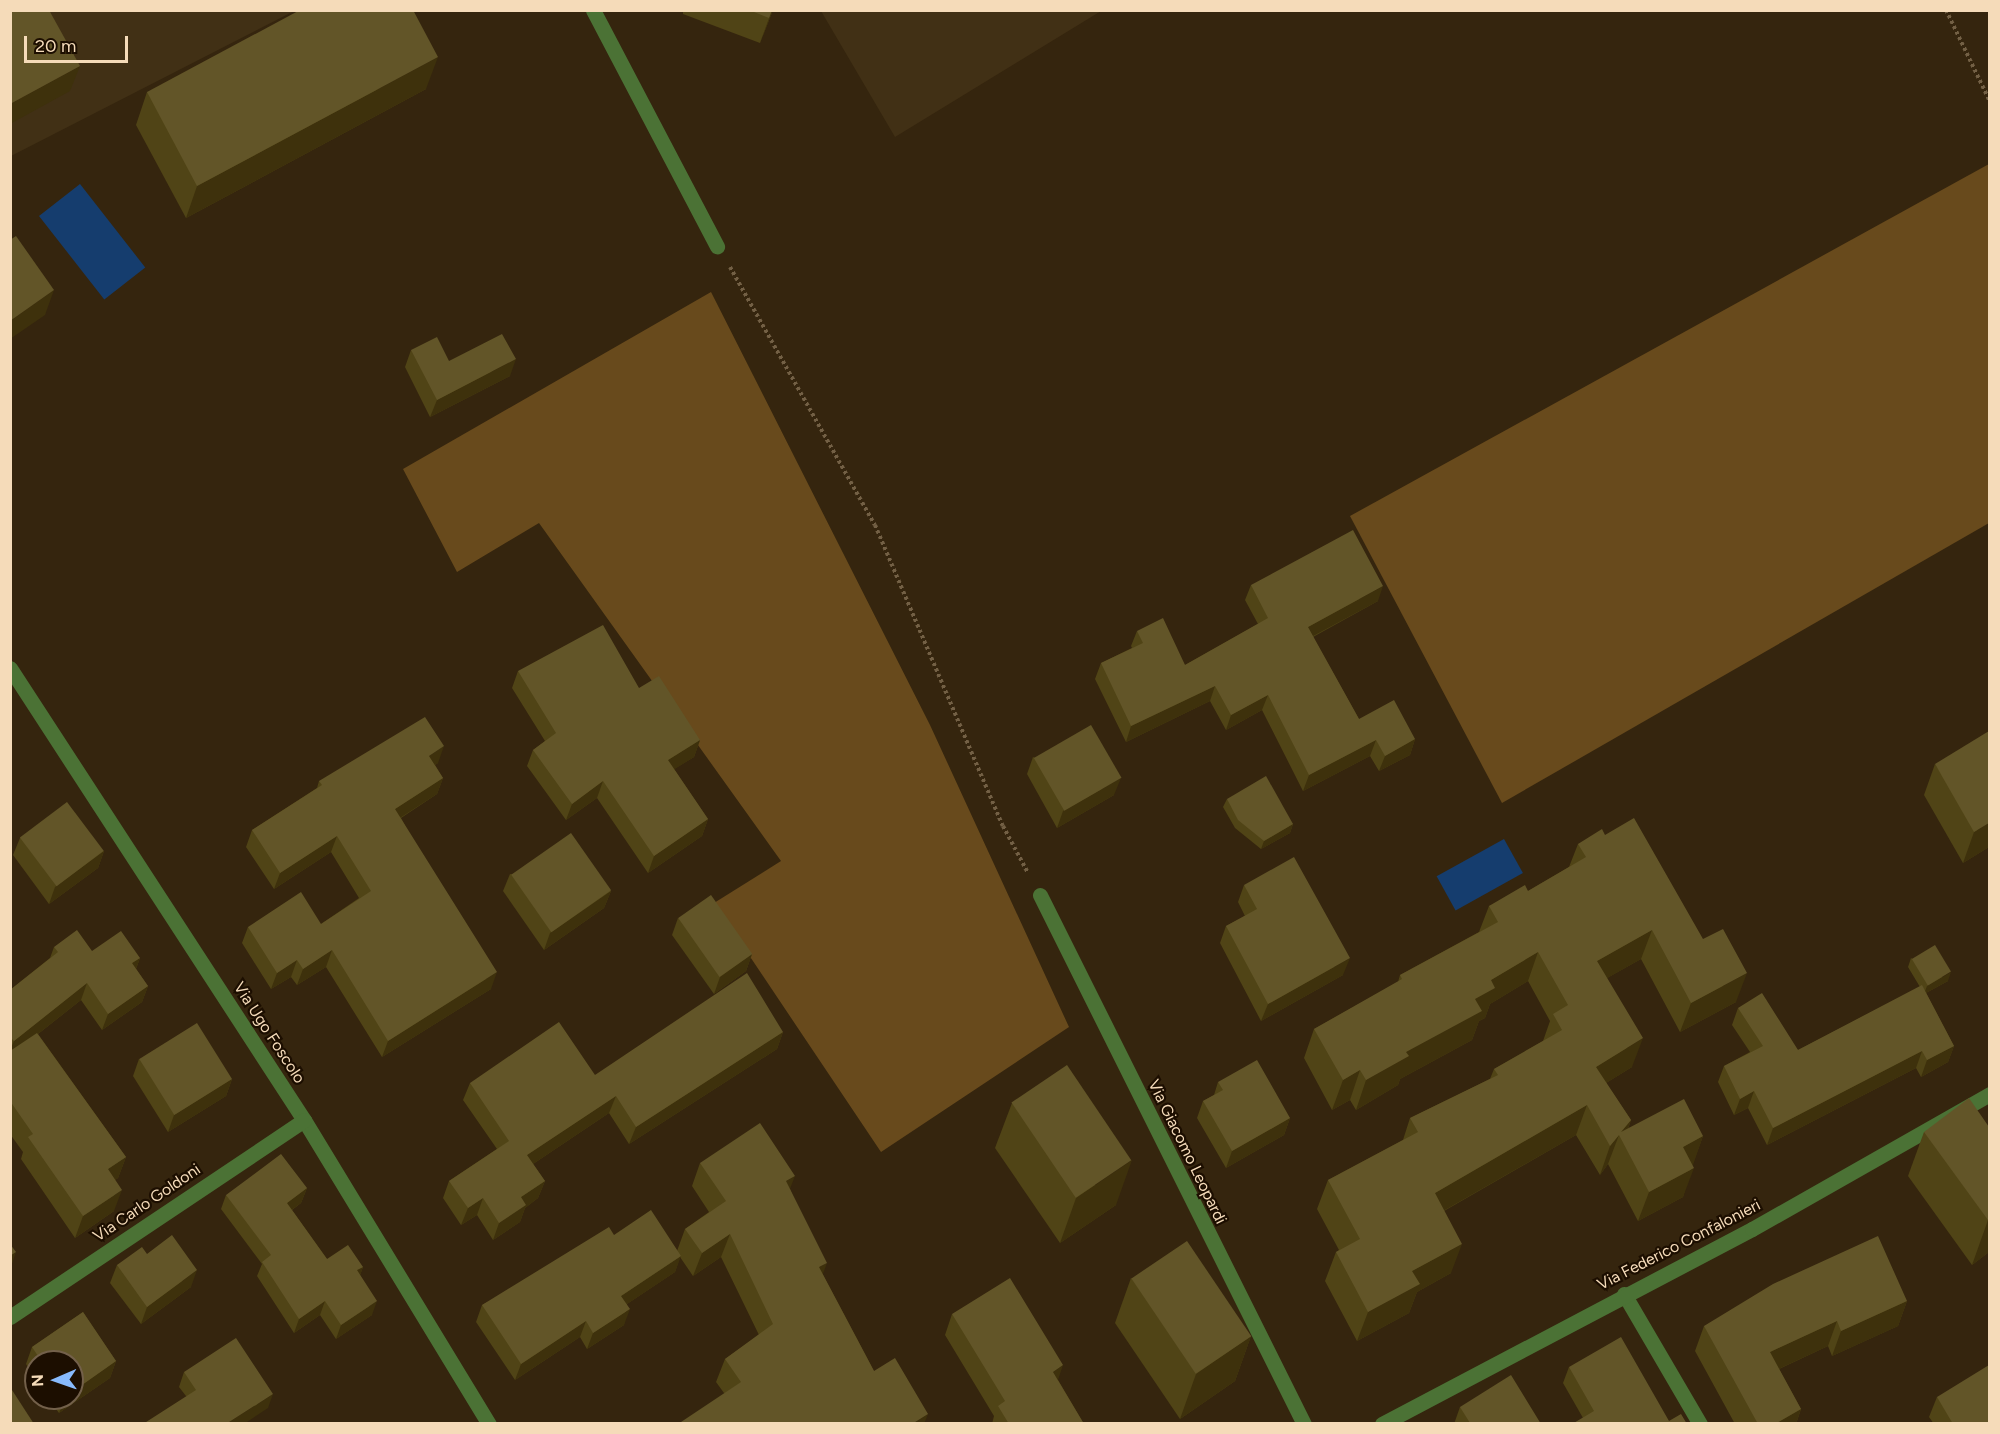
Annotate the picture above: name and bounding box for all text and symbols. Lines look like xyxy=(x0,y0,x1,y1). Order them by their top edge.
scale bar xyxy=(27,24,130,62)
text: 20 m xyxy=(35,35,76,57)
street label: Via Ugo Foscolo xyxy=(229,979,309,1087)
street label: Via Giacomo Leopardi xyxy=(1144,1077,1230,1227)
street label: Via Carlo Goldoni xyxy=(90,1160,204,1246)
street label: Via Federico Confalonieri xyxy=(1594,1195,1764,1295)
north arrow xyxy=(24,1350,84,1410)
text: N xyxy=(28,1374,47,1387)

